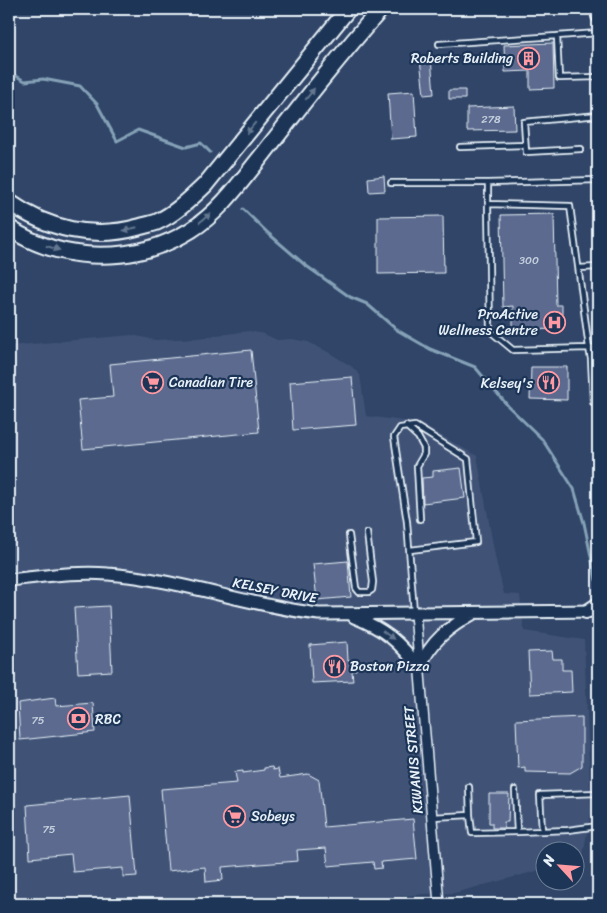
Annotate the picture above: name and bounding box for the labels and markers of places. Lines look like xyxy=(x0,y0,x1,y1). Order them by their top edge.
place label: Roberts Building xyxy=(411,46,513,71)
building icon: Roberts Building xyxy=(517,46,541,70)
place label: ProActive Wellness Centre xyxy=(439,302,538,343)
hospital icon: ProActive Wellness Centre xyxy=(542,310,566,334)
supermarket icon: Canadian Tire xyxy=(141,370,165,394)
place label: Canadian Tire xyxy=(169,370,253,395)
place label: Kelsey's xyxy=(481,371,534,396)
restaurant icon: Kelsey's xyxy=(537,371,561,395)
restaurant icon: Boston Pizza xyxy=(322,654,346,678)
place label: Boston Pizza xyxy=(350,654,430,679)
bank icon: RBC xyxy=(67,707,91,731)
place label: RBC xyxy=(95,707,121,732)
supermarket icon: Sobeys xyxy=(223,804,247,828)
place label: Sobeys xyxy=(251,804,295,829)

